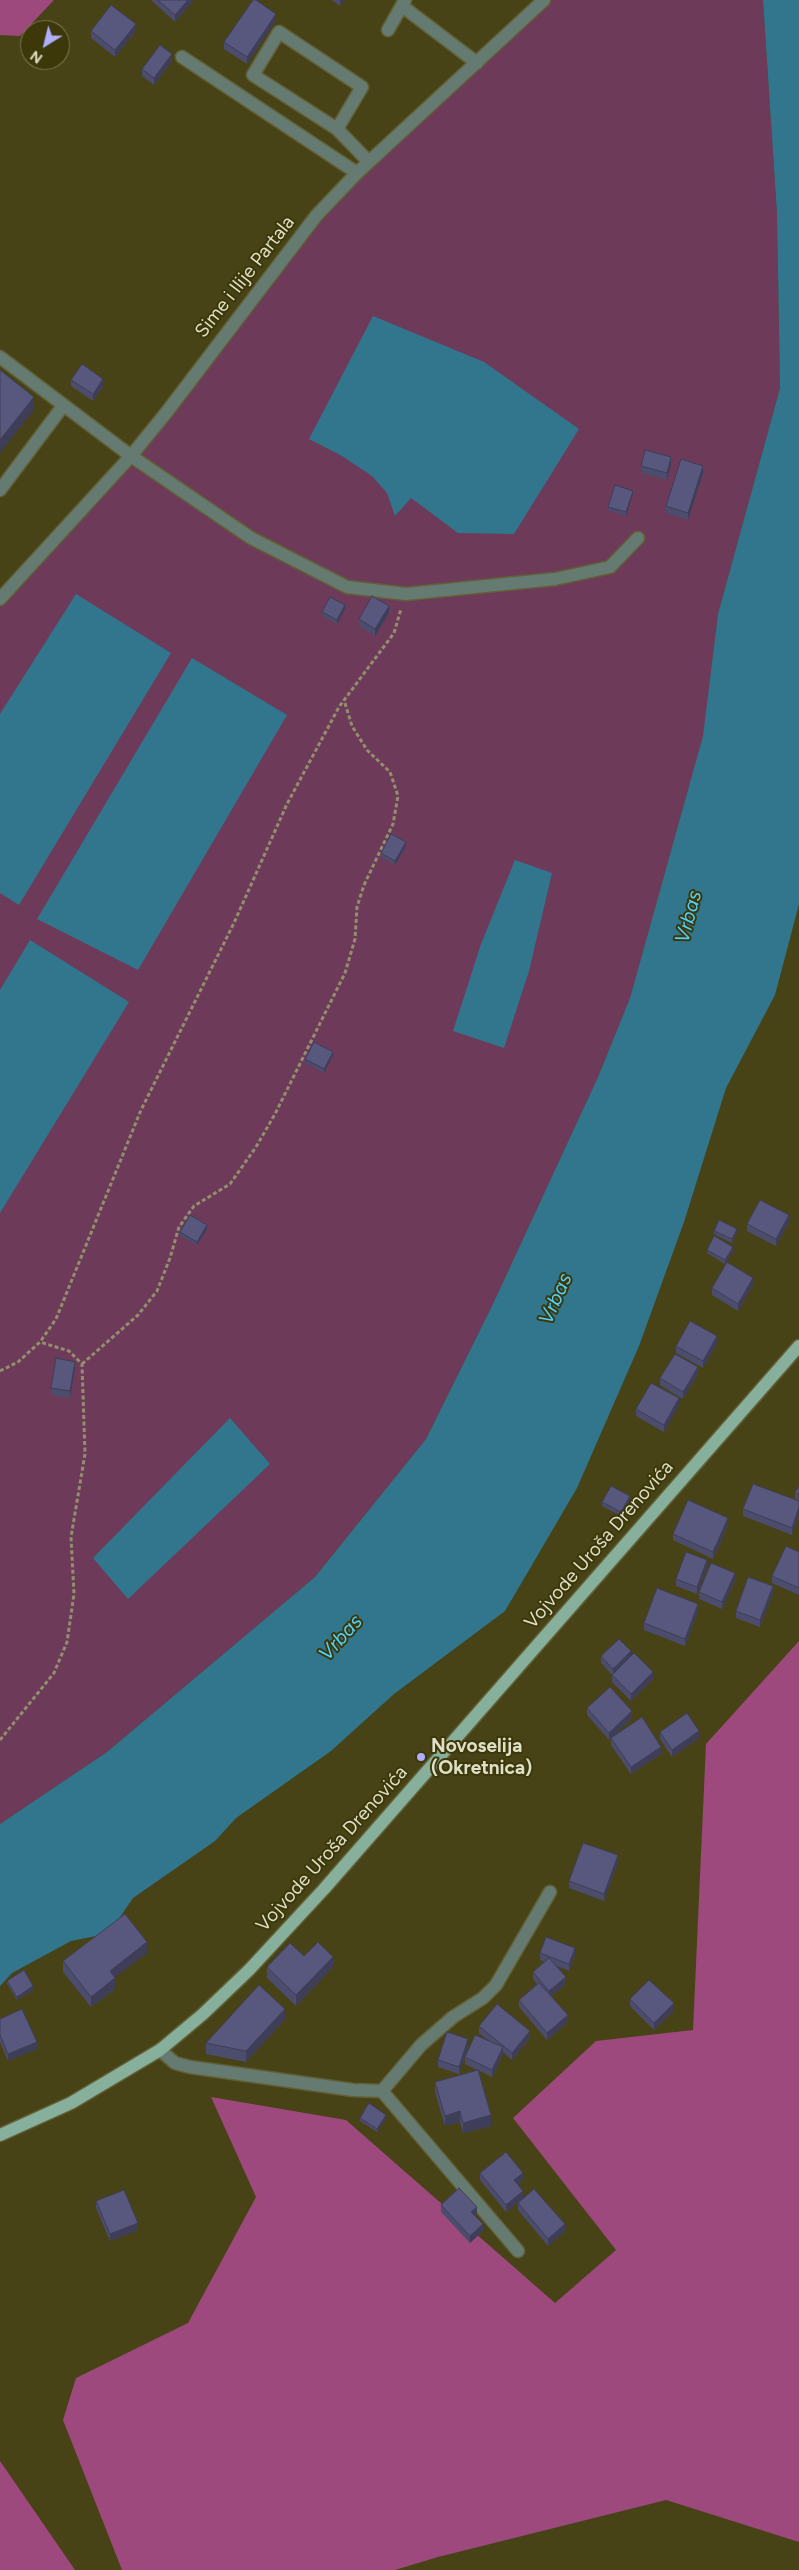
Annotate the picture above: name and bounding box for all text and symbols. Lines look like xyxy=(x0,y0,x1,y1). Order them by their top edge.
north arrow xyxy=(20,20,70,70)
text: N xyxy=(27,47,46,67)
street label: Sime i Ilije Partala xyxy=(190,212,300,342)
water label: Vrbas xyxy=(670,888,708,946)
water label: Vrbas xyxy=(534,1270,578,1328)
street label: Vojvode Uroša Drenovića xyxy=(520,1456,678,1634)
water label: Vrbas xyxy=(314,1610,368,1666)
place label: Novoselija (Okretnica) xyxy=(431,1735,532,1779)
marker: Novoselija (Okretnica) xyxy=(415,1751,427,1763)
street label: Vojvode Uroša Drenovića xyxy=(252,1761,412,1937)

